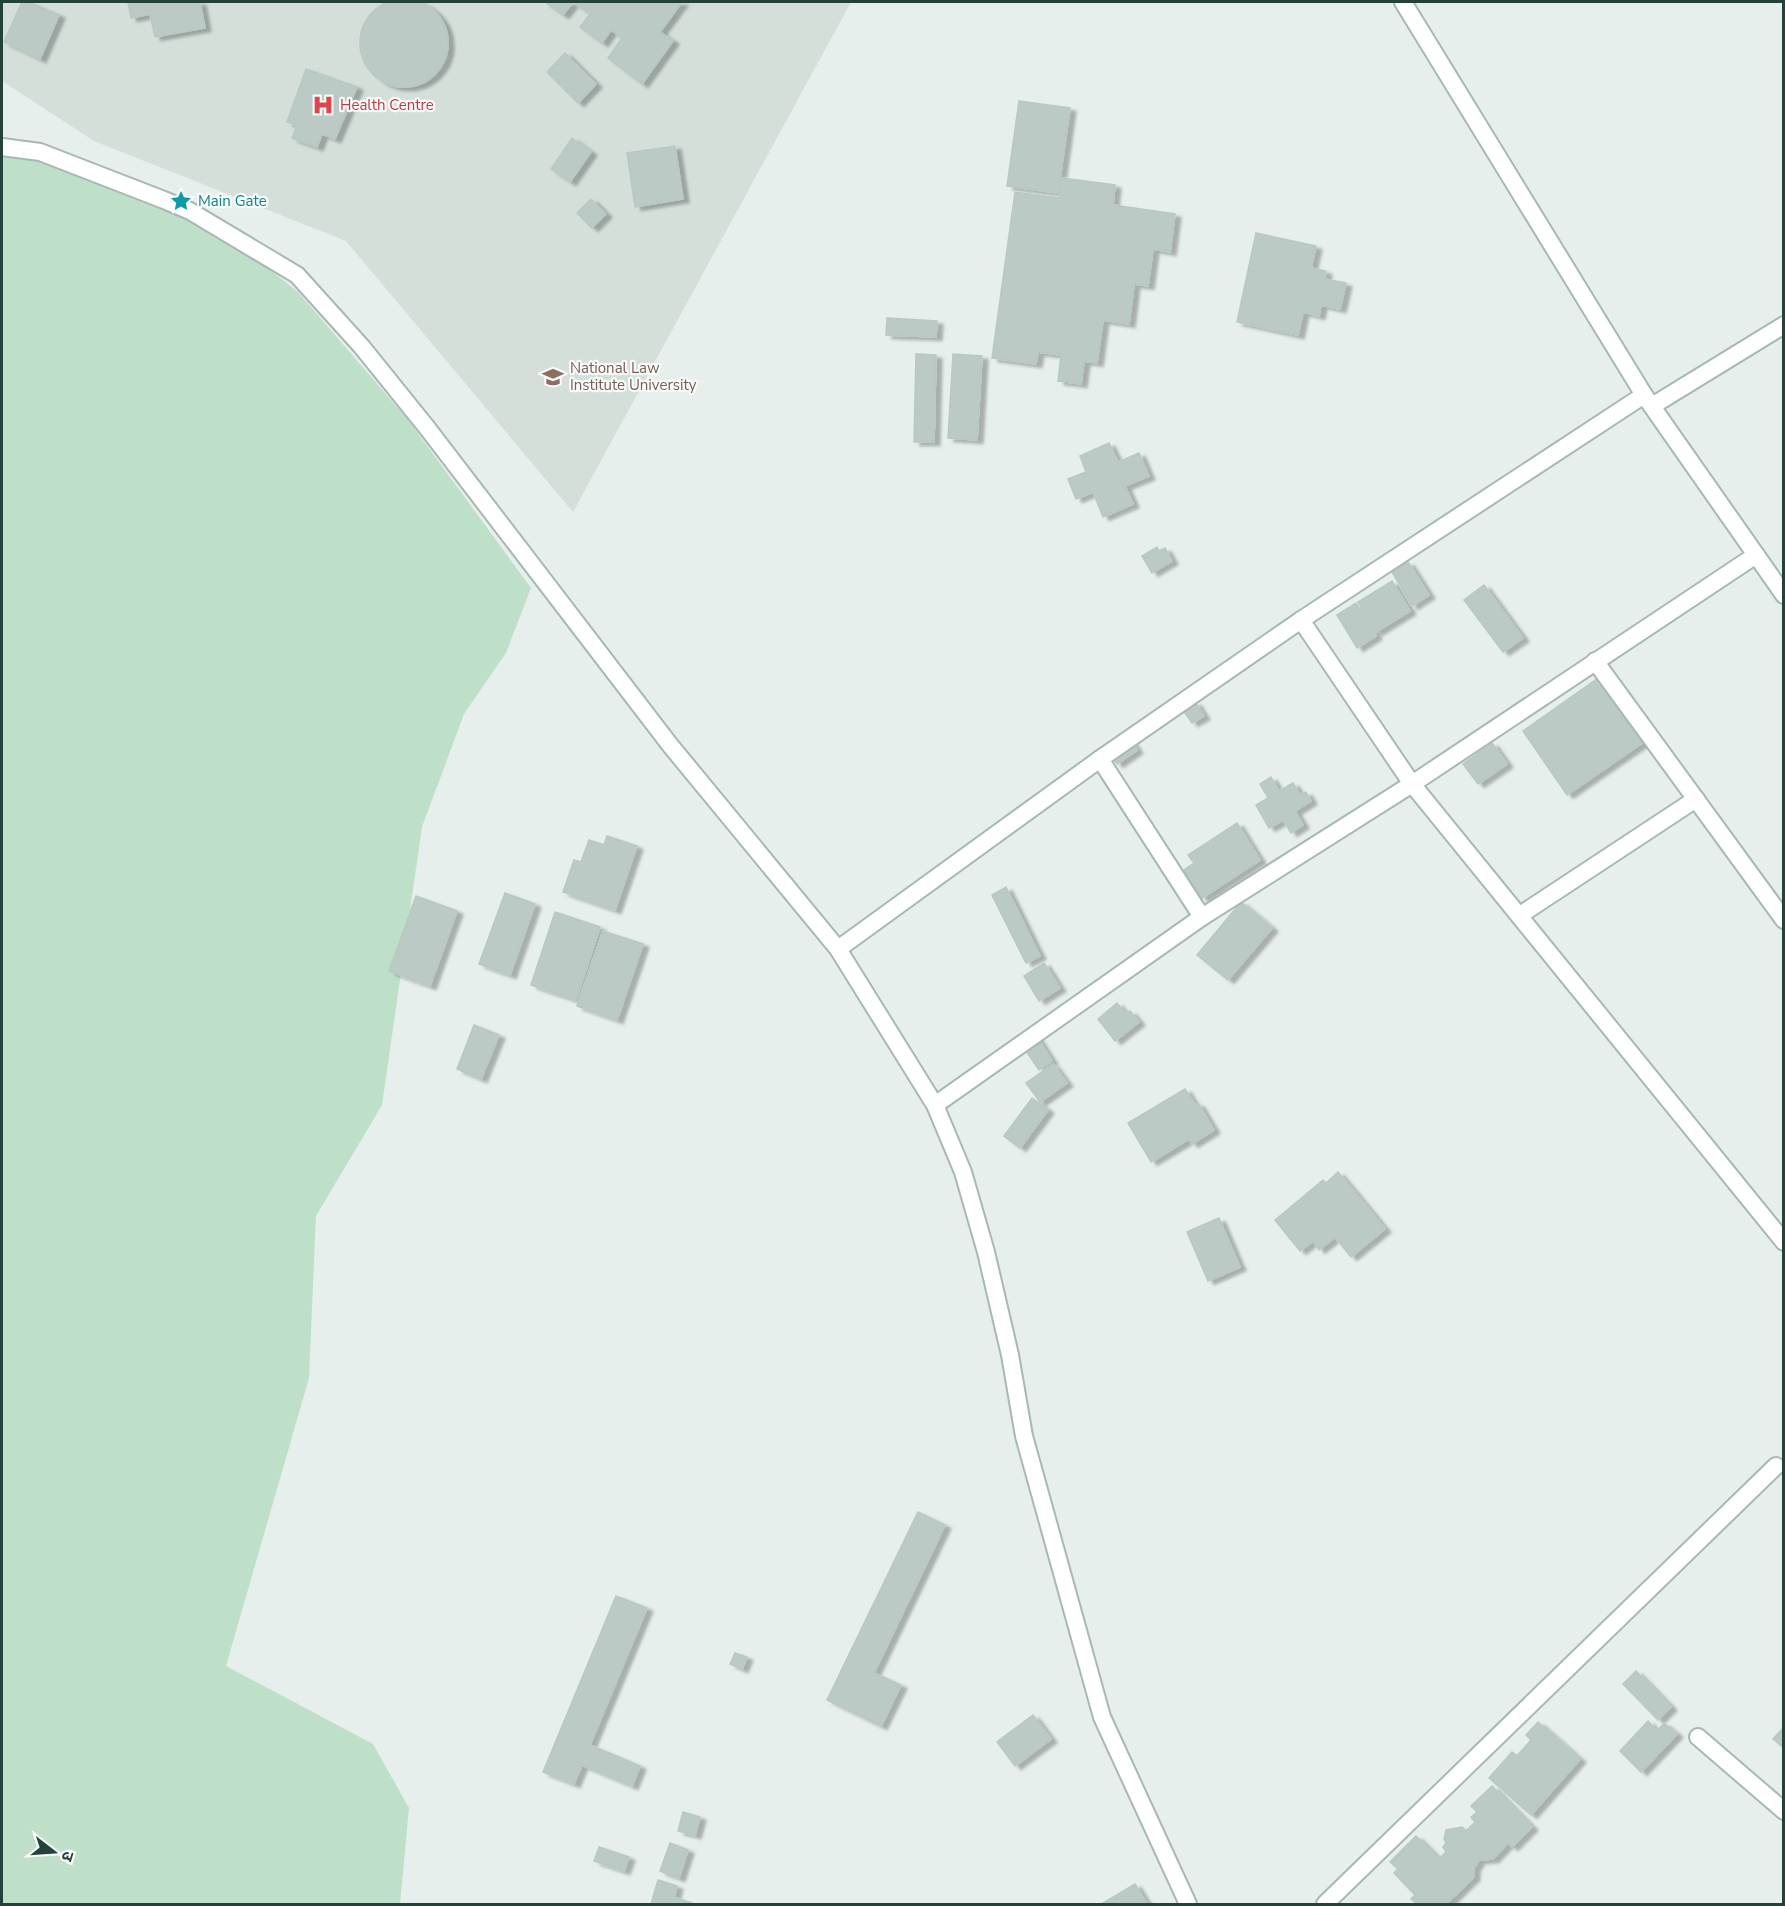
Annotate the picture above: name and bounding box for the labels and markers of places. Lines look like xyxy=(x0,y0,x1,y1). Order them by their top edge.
hospital icon: Health Centre xyxy=(311,93,335,117)
place label: Health Centre xyxy=(340,95,434,115)
place icon: Main Gate xyxy=(169,189,193,213)
place label: Main Gate xyxy=(198,191,267,211)
place label: National Law Institute University xyxy=(570,358,697,395)
school or university icon: National Law Institute University xyxy=(541,365,565,389)

